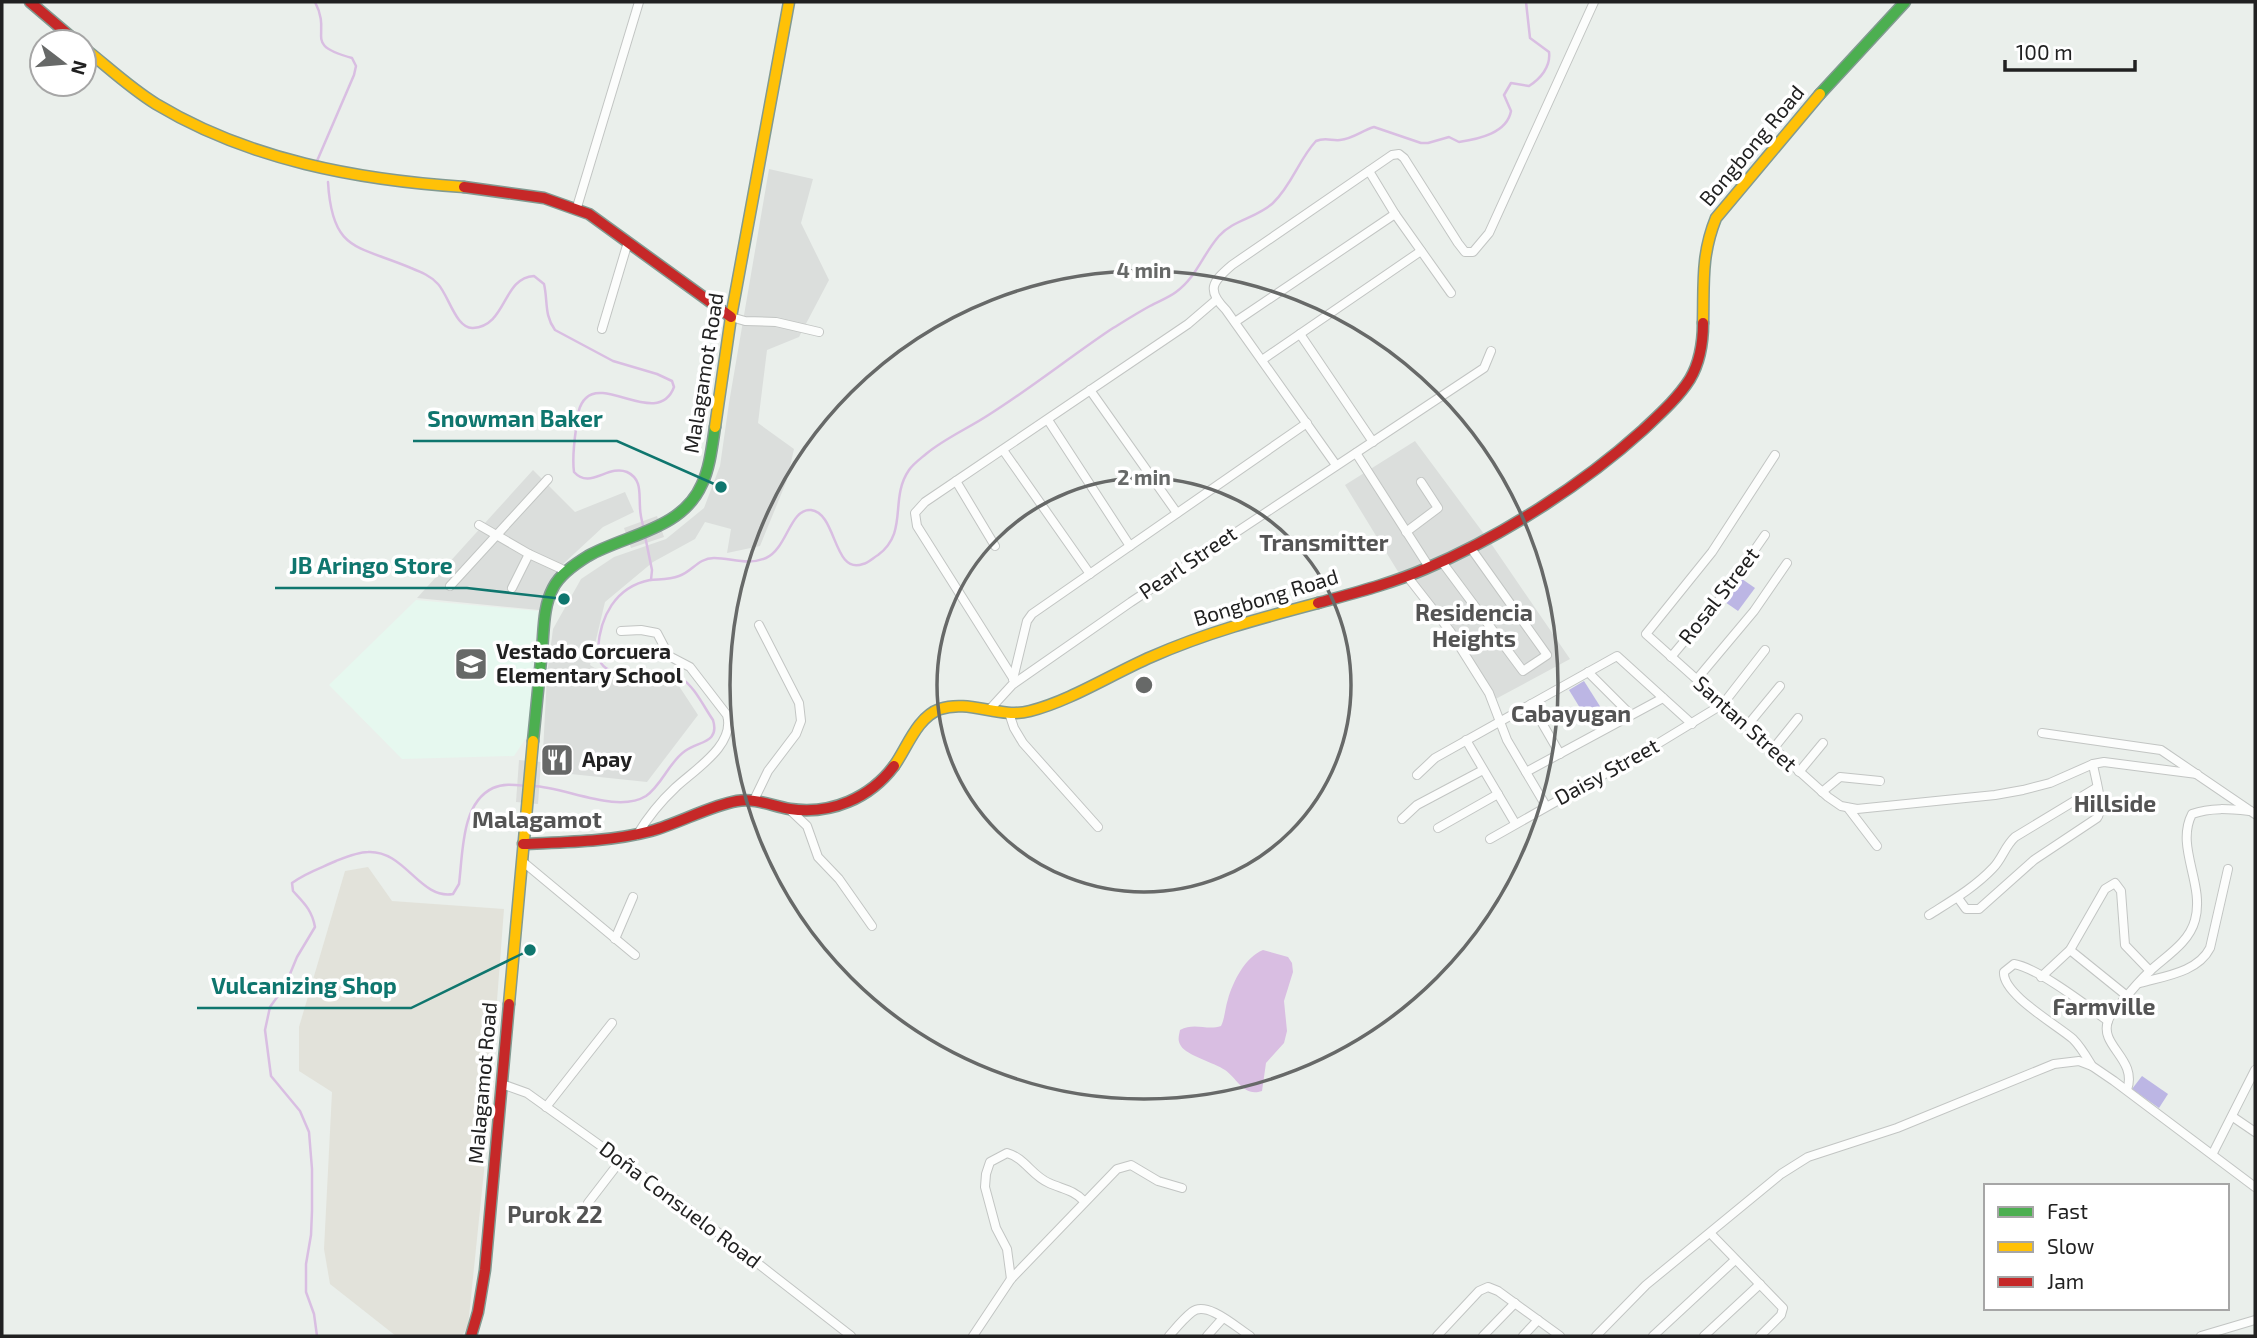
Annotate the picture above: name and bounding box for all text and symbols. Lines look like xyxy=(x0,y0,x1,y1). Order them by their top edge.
north arrow xyxy=(28,28,98,98)
scale bar xyxy=(2005,28,2134,72)
text: 100 m xyxy=(2016,39,2073,64)
text: N xyxy=(67,58,93,78)
street label: Bongbong Road xyxy=(1693,80,1809,210)
text: 4 min xyxy=(1117,257,1171,282)
street label: Malagamot Road xyxy=(677,291,728,455)
callout: Snowman Baker xyxy=(413,397,617,441)
text: Snowman Baker xyxy=(427,404,603,432)
text: 2 min xyxy=(1117,464,1171,489)
street label: Pearl Street xyxy=(1134,520,1241,604)
district label: Transmitter xyxy=(1259,528,1389,556)
street label: Rosal Street xyxy=(1672,542,1763,648)
callout: JB Aringo Store xyxy=(275,544,467,588)
text: JB Aringo Store xyxy=(289,551,453,579)
street label: Bongbong Road xyxy=(1190,563,1341,630)
district label: Residencia Heights xyxy=(1415,598,1533,652)
place label: Vestado Corcuera Elementary School xyxy=(496,638,683,688)
school or university icon: Vestado Corcuera Elementary School xyxy=(452,645,490,683)
street label: Santan Street xyxy=(1689,670,1803,776)
centre of rings xyxy=(1132,673,1156,697)
district label: Cabayugan xyxy=(1511,699,1631,727)
street label: Daisy Street xyxy=(1550,732,1663,809)
restaurant icon: Apay xyxy=(538,741,576,779)
place label: Apay xyxy=(582,746,632,772)
district label: Hillside xyxy=(2074,789,2156,817)
district label: Malagamot xyxy=(472,804,602,833)
callout: Vulcanizing Shop xyxy=(197,964,411,1008)
text: Vulcanizing Shop xyxy=(211,971,397,999)
district label: Farmville xyxy=(2053,992,2156,1020)
street label: Malagamot Road xyxy=(462,1001,501,1165)
street label: Doña Consuelo Road xyxy=(595,1135,766,1273)
legend xyxy=(1984,1184,2229,1310)
text: Fast xyxy=(2047,1198,2088,1223)
district label: Purok 22 xyxy=(507,1200,603,1228)
text: Slow xyxy=(2047,1233,2094,1258)
text: Jam xyxy=(2047,1268,2084,1293)

